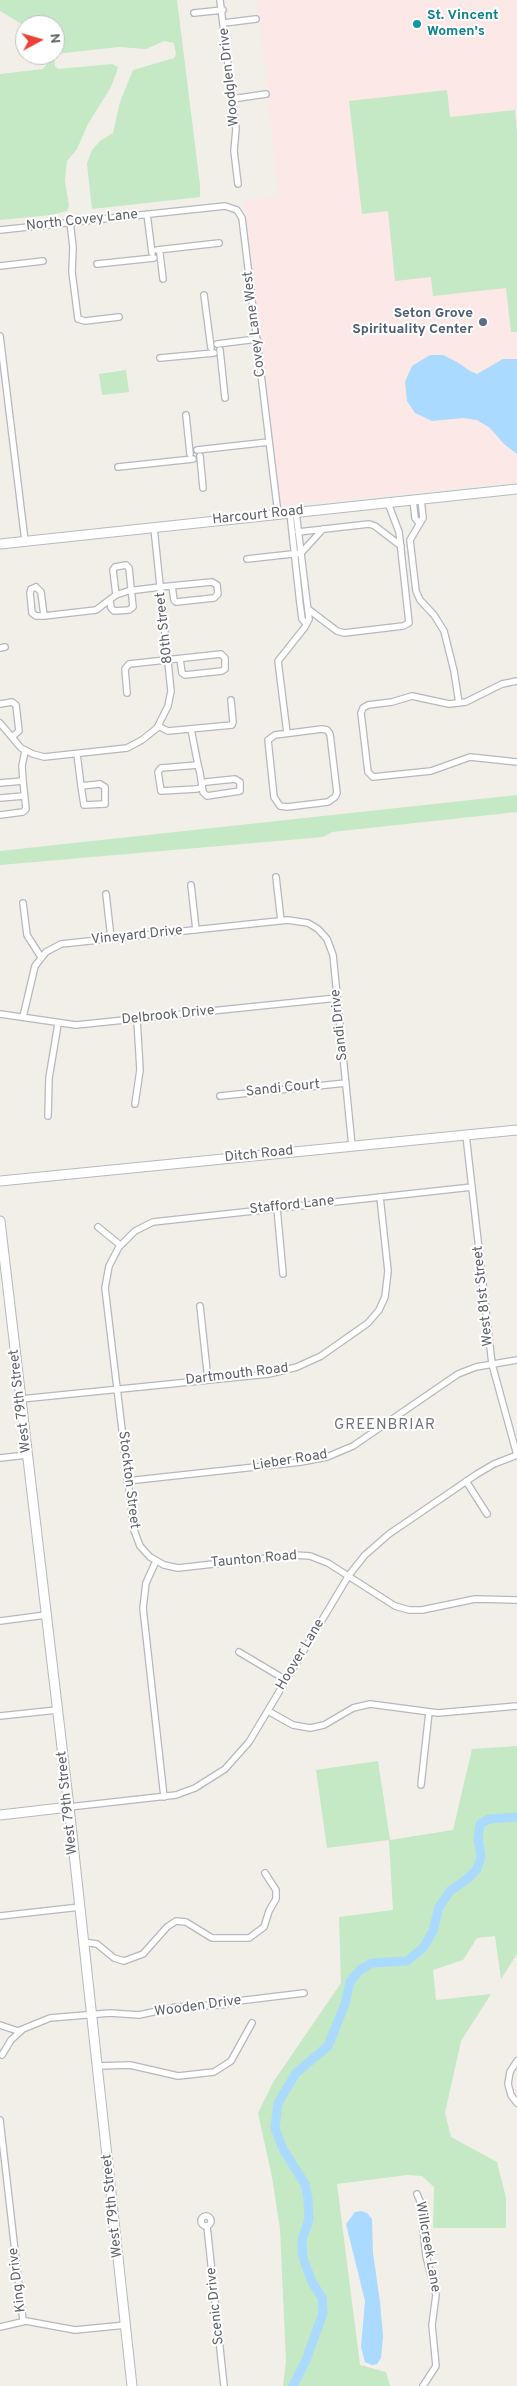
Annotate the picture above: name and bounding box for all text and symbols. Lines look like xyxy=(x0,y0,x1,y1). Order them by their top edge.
place label: St. Vincent Women's xyxy=(427,8,498,40)
north arrow xyxy=(15,15,65,65)
marker: St. Vincent Women's xyxy=(411,18,423,30)
street label: Woodglen Drive xyxy=(216,27,244,127)
text: N xyxy=(45,33,63,44)
street label: North Covey Lane xyxy=(25,207,139,235)
street label: Covey Lane West xyxy=(240,270,270,378)
place label: Seton Grove Spirituality Center xyxy=(352,306,473,338)
marker: Seton Grove Spirituality Center xyxy=(477,316,489,328)
street label: Harcourt Road xyxy=(212,503,304,529)
street label: 80th Street xyxy=(153,591,177,665)
street label: Vineyard Drive xyxy=(90,923,184,949)
street label: Sandi Drive xyxy=(328,988,352,1062)
street label: Delbrook Drive xyxy=(121,1003,215,1029)
street label: Sandi Court xyxy=(245,1077,321,1101)
street label: Ditch Road xyxy=(224,1143,294,1167)
street label: Stafford Lane xyxy=(249,1193,335,1219)
street label: West 81st Street xyxy=(470,1245,498,1347)
street label: West 79th Street xyxy=(6,1348,36,1454)
street label: Dartmouth Road xyxy=(185,1360,289,1390)
district label: GREENBRIAR xyxy=(333,1417,437,1435)
street label: Stockton Street xyxy=(114,1430,142,1530)
street label: Lieber Road xyxy=(251,1447,329,1475)
street label: Taunton Road xyxy=(210,1548,298,1572)
street label: Hoover Lane xyxy=(273,1616,329,1694)
street label: West 79th Street xyxy=(54,1750,82,1856)
street label: Wooden Drive xyxy=(154,1993,242,2021)
street label: West 79th Street xyxy=(99,2153,127,2259)
street label: Willcreek Lane xyxy=(411,2200,443,2294)
street label: King Drive xyxy=(6,2247,30,2313)
street label: Scenic Drive xyxy=(204,2266,228,2346)

